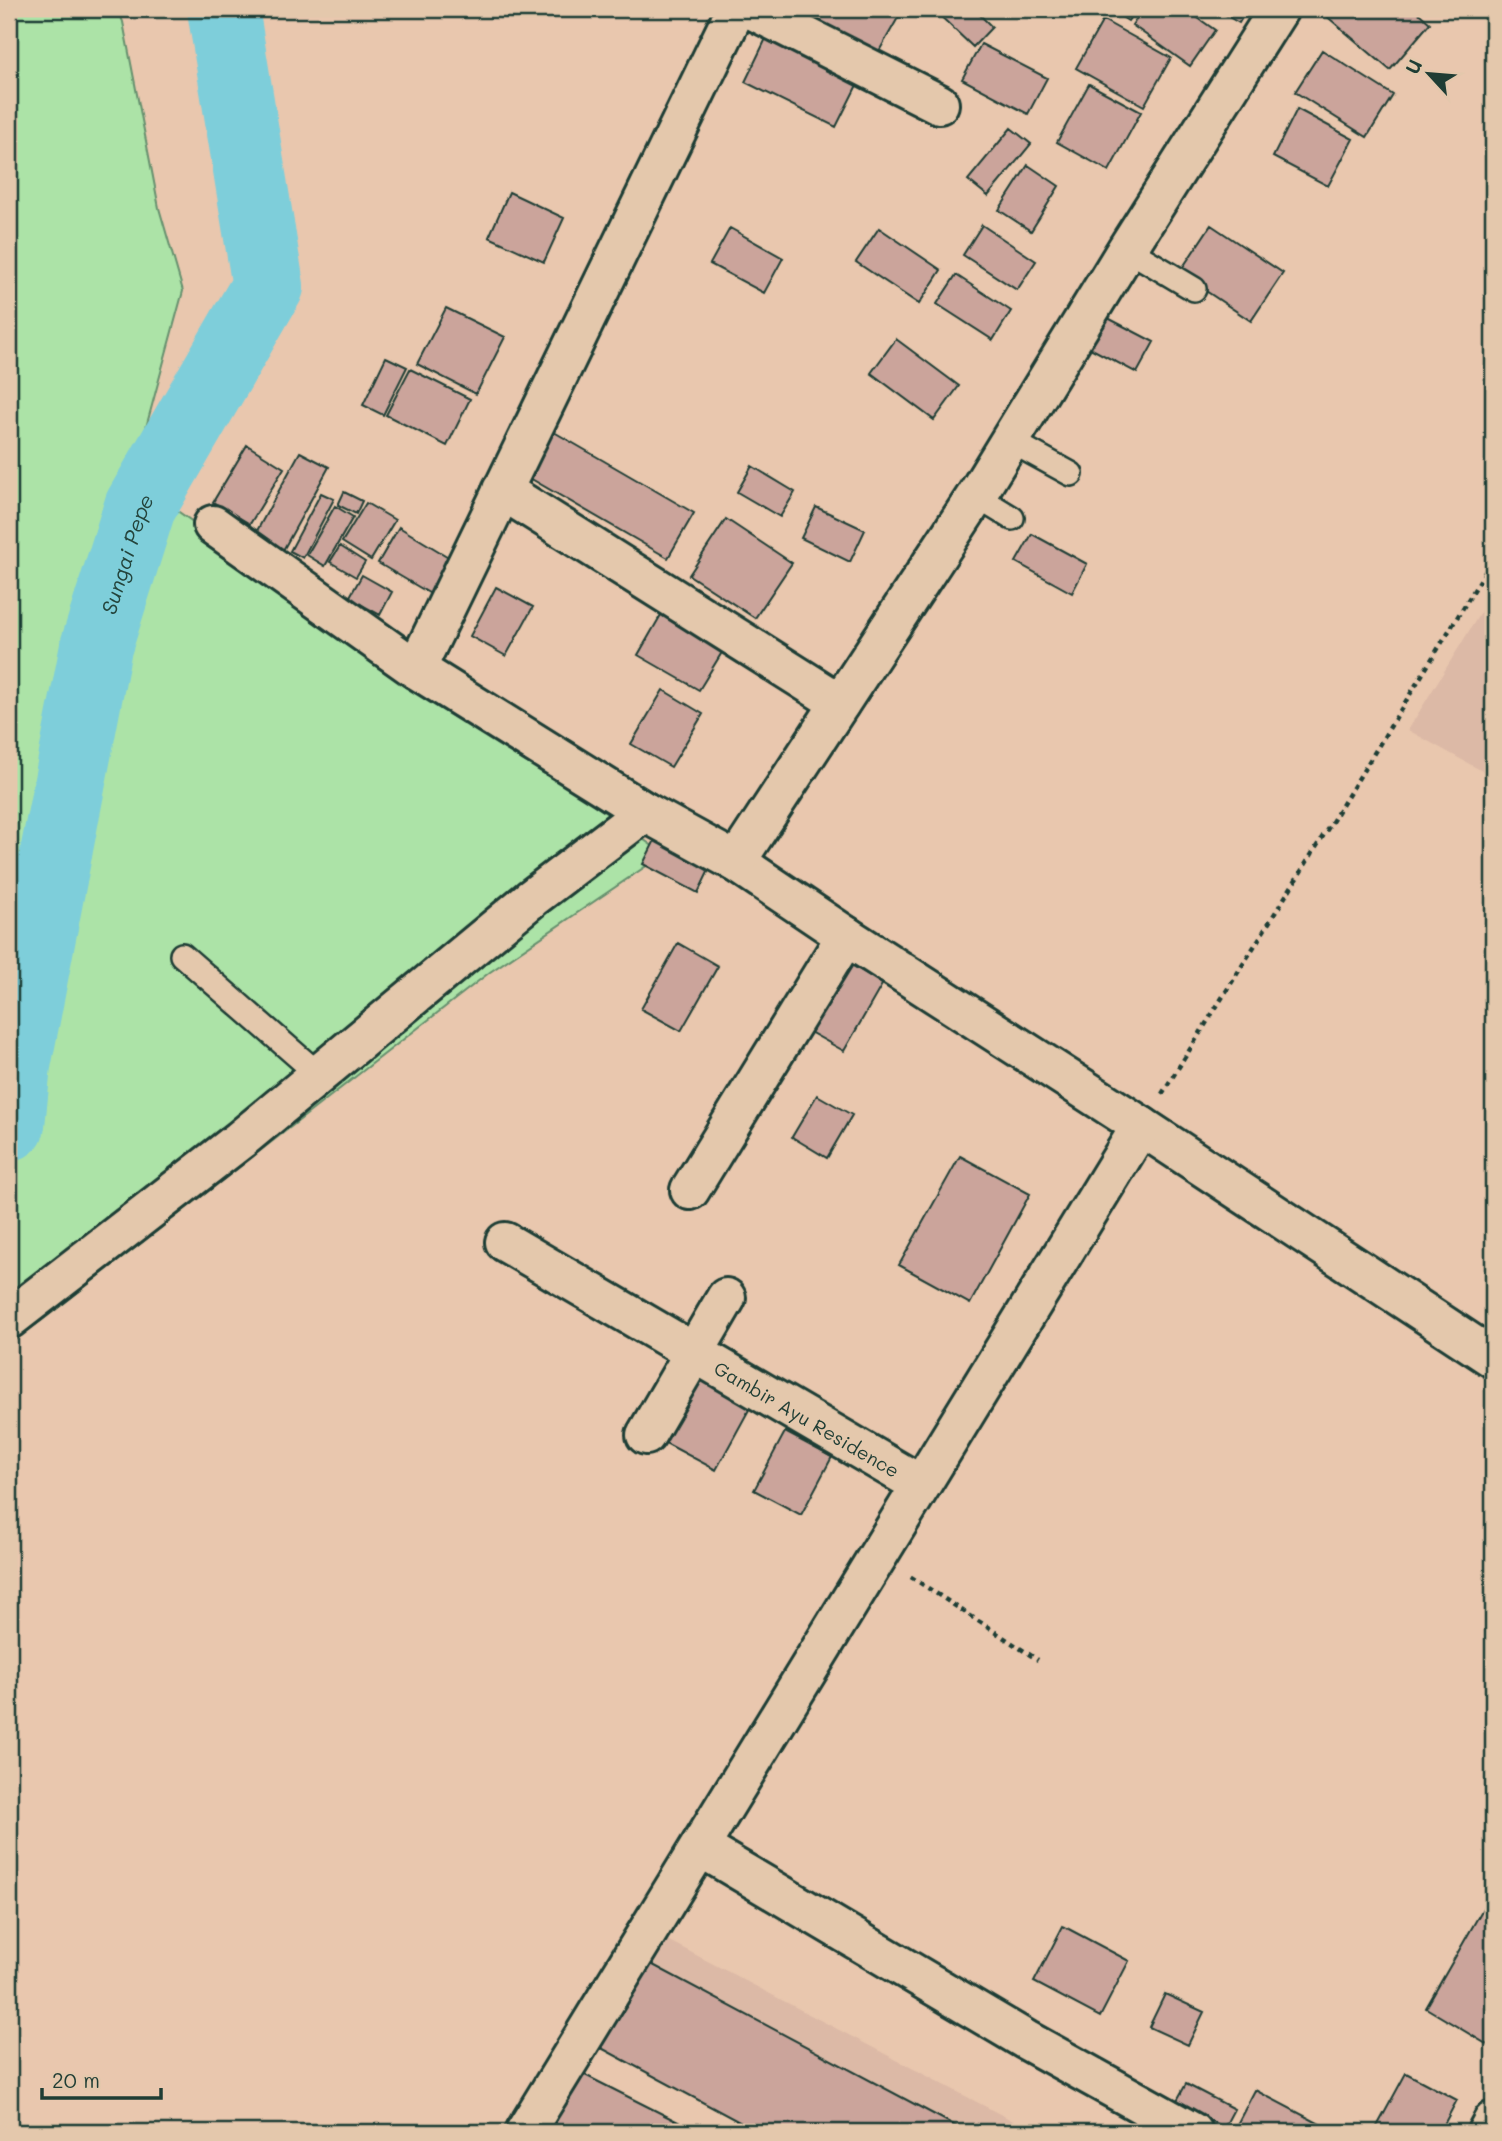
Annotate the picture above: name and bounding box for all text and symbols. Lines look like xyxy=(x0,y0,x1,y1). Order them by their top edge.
north arrow xyxy=(1394,38,1464,108)
text: U xyxy=(1399,55,1427,78)
water label: Sungai Pepe xyxy=(94,488,159,617)
street label: Gambir Ayu Residence xyxy=(710,1355,904,1482)
scale bar xyxy=(42,2057,161,2101)
text: 20 m xyxy=(52,2066,100,2093)

